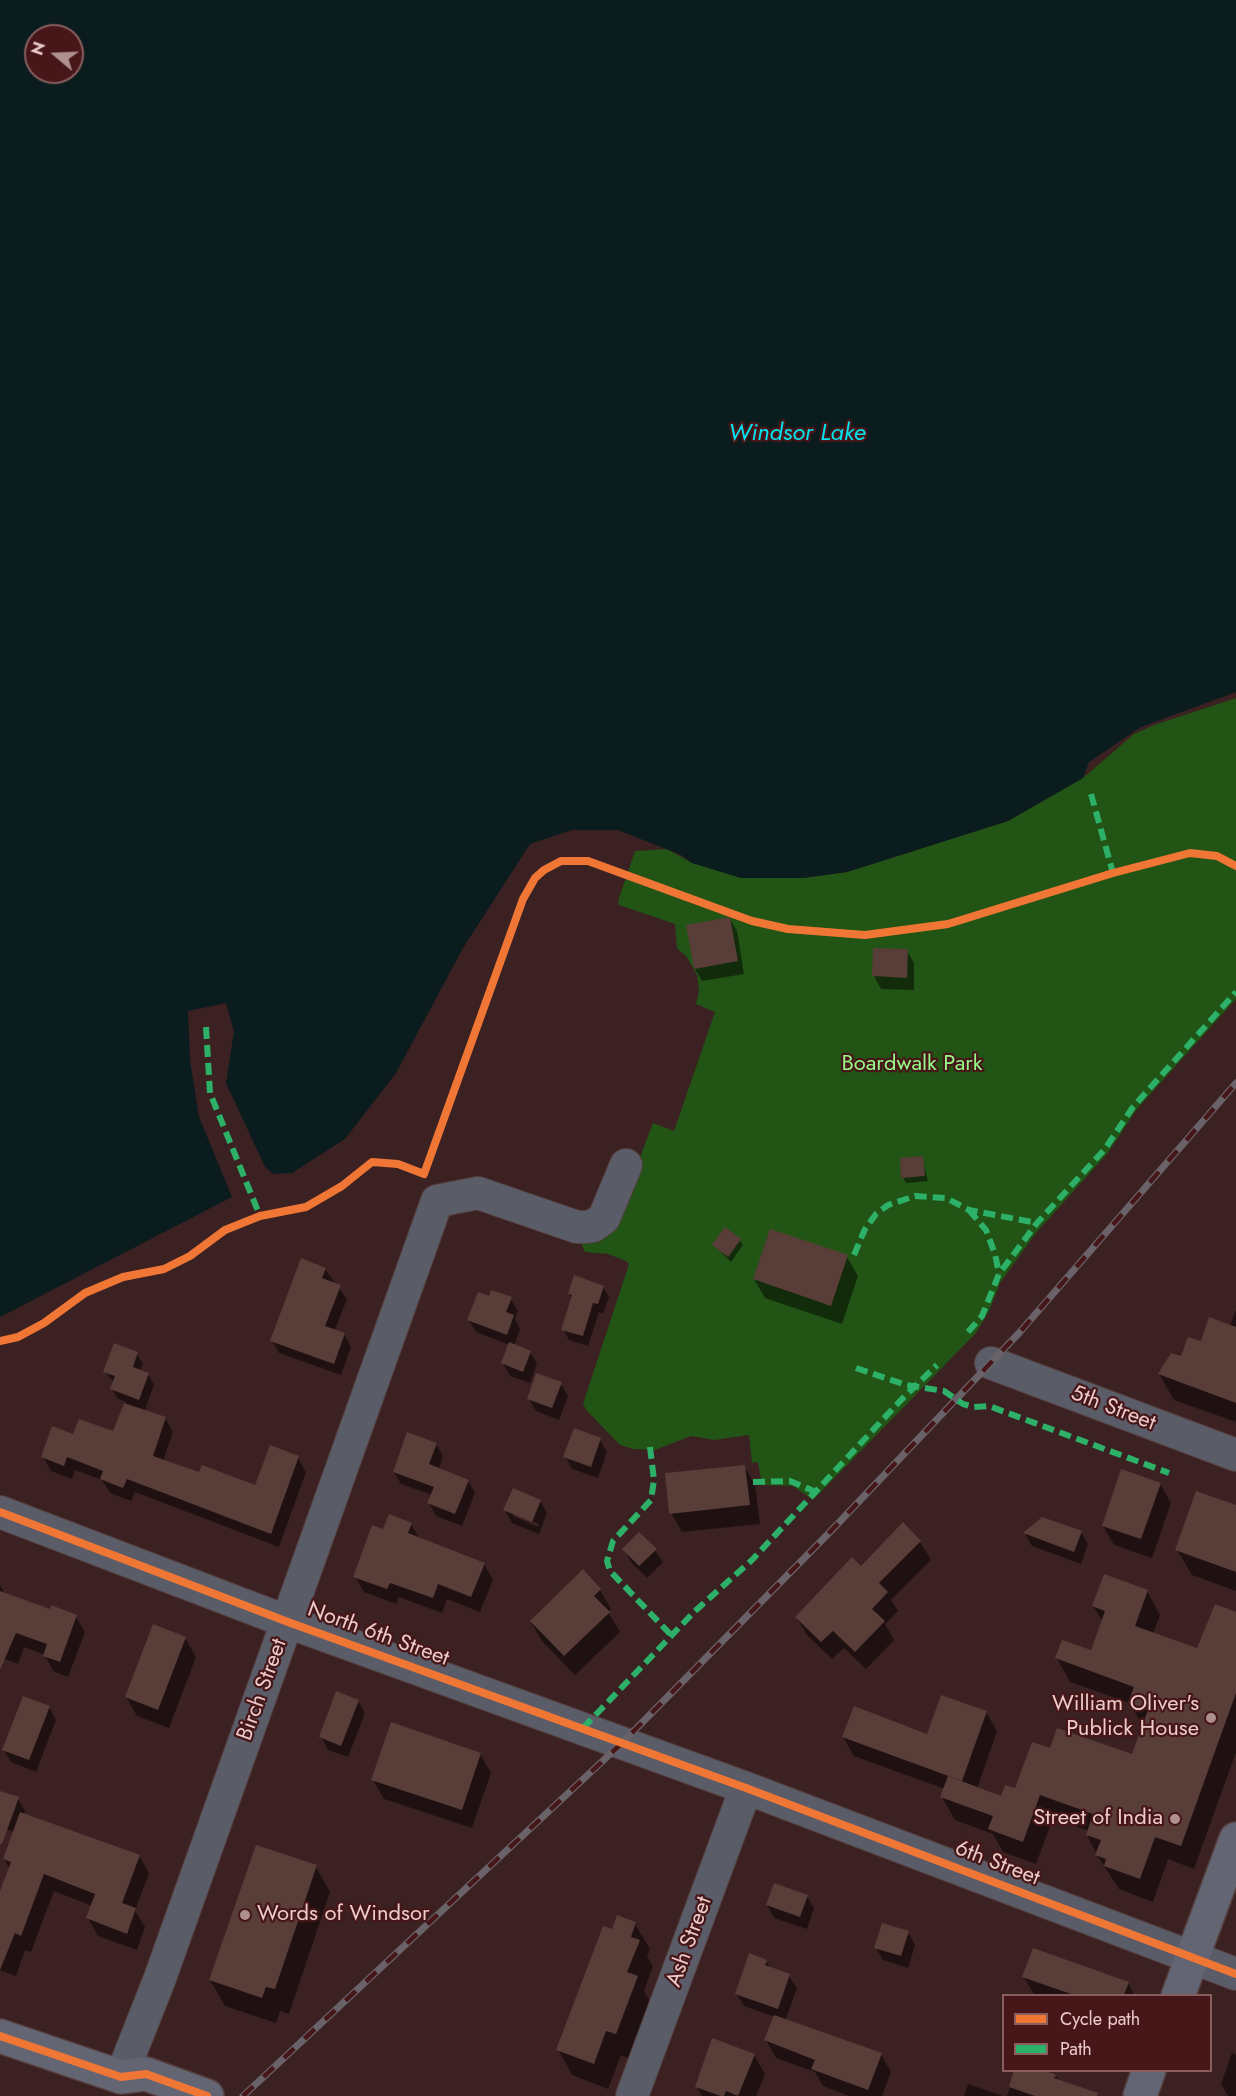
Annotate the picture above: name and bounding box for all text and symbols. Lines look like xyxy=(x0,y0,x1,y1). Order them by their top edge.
north arrow xyxy=(24,24,84,84)
text: N xyxy=(25,39,51,58)
water label: Windsor Lake xyxy=(728,420,866,448)
park label: Boardwalk Park xyxy=(841,1052,983,1078)
street label: 5th Street xyxy=(1067,1381,1159,1437)
street label: North 6th Street xyxy=(304,1597,452,1673)
street label: Birch Street xyxy=(232,1636,294,1744)
place label: William Oliver's Publick House xyxy=(1052,1692,1199,1744)
marker: William Oliver's Publick House xyxy=(1204,1711,1218,1725)
place label: Street of India xyxy=(1033,1806,1163,1832)
marker: Street of India xyxy=(1168,1812,1182,1826)
street label: 6th Street xyxy=(951,1836,1043,1892)
street label: Ash Street xyxy=(662,1893,718,1991)
place label: Words of Windsor xyxy=(257,1902,430,1928)
marker: Words of Windsor xyxy=(238,1908,252,1922)
legend xyxy=(1002,1994,1212,2072)
text: Cycle path xyxy=(1060,2006,1140,2032)
text: Path xyxy=(1060,2036,1092,2062)

